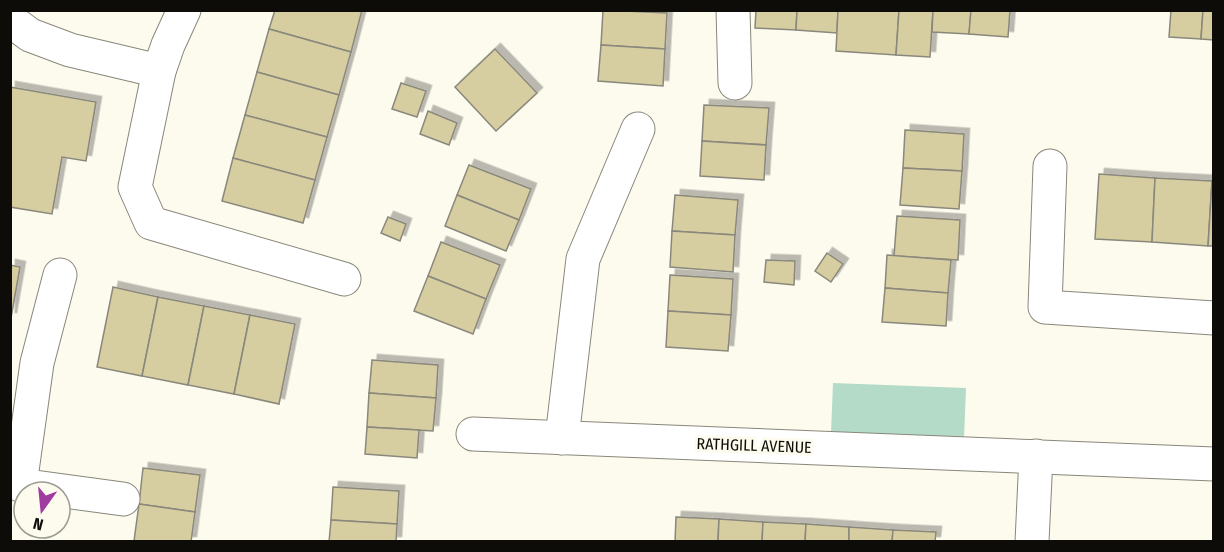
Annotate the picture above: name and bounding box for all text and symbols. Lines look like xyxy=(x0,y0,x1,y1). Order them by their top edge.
street label: RATHGILL AVENUE xyxy=(696,434,812,457)
north arrow xyxy=(12,480,72,540)
text: N xyxy=(31,514,45,534)

